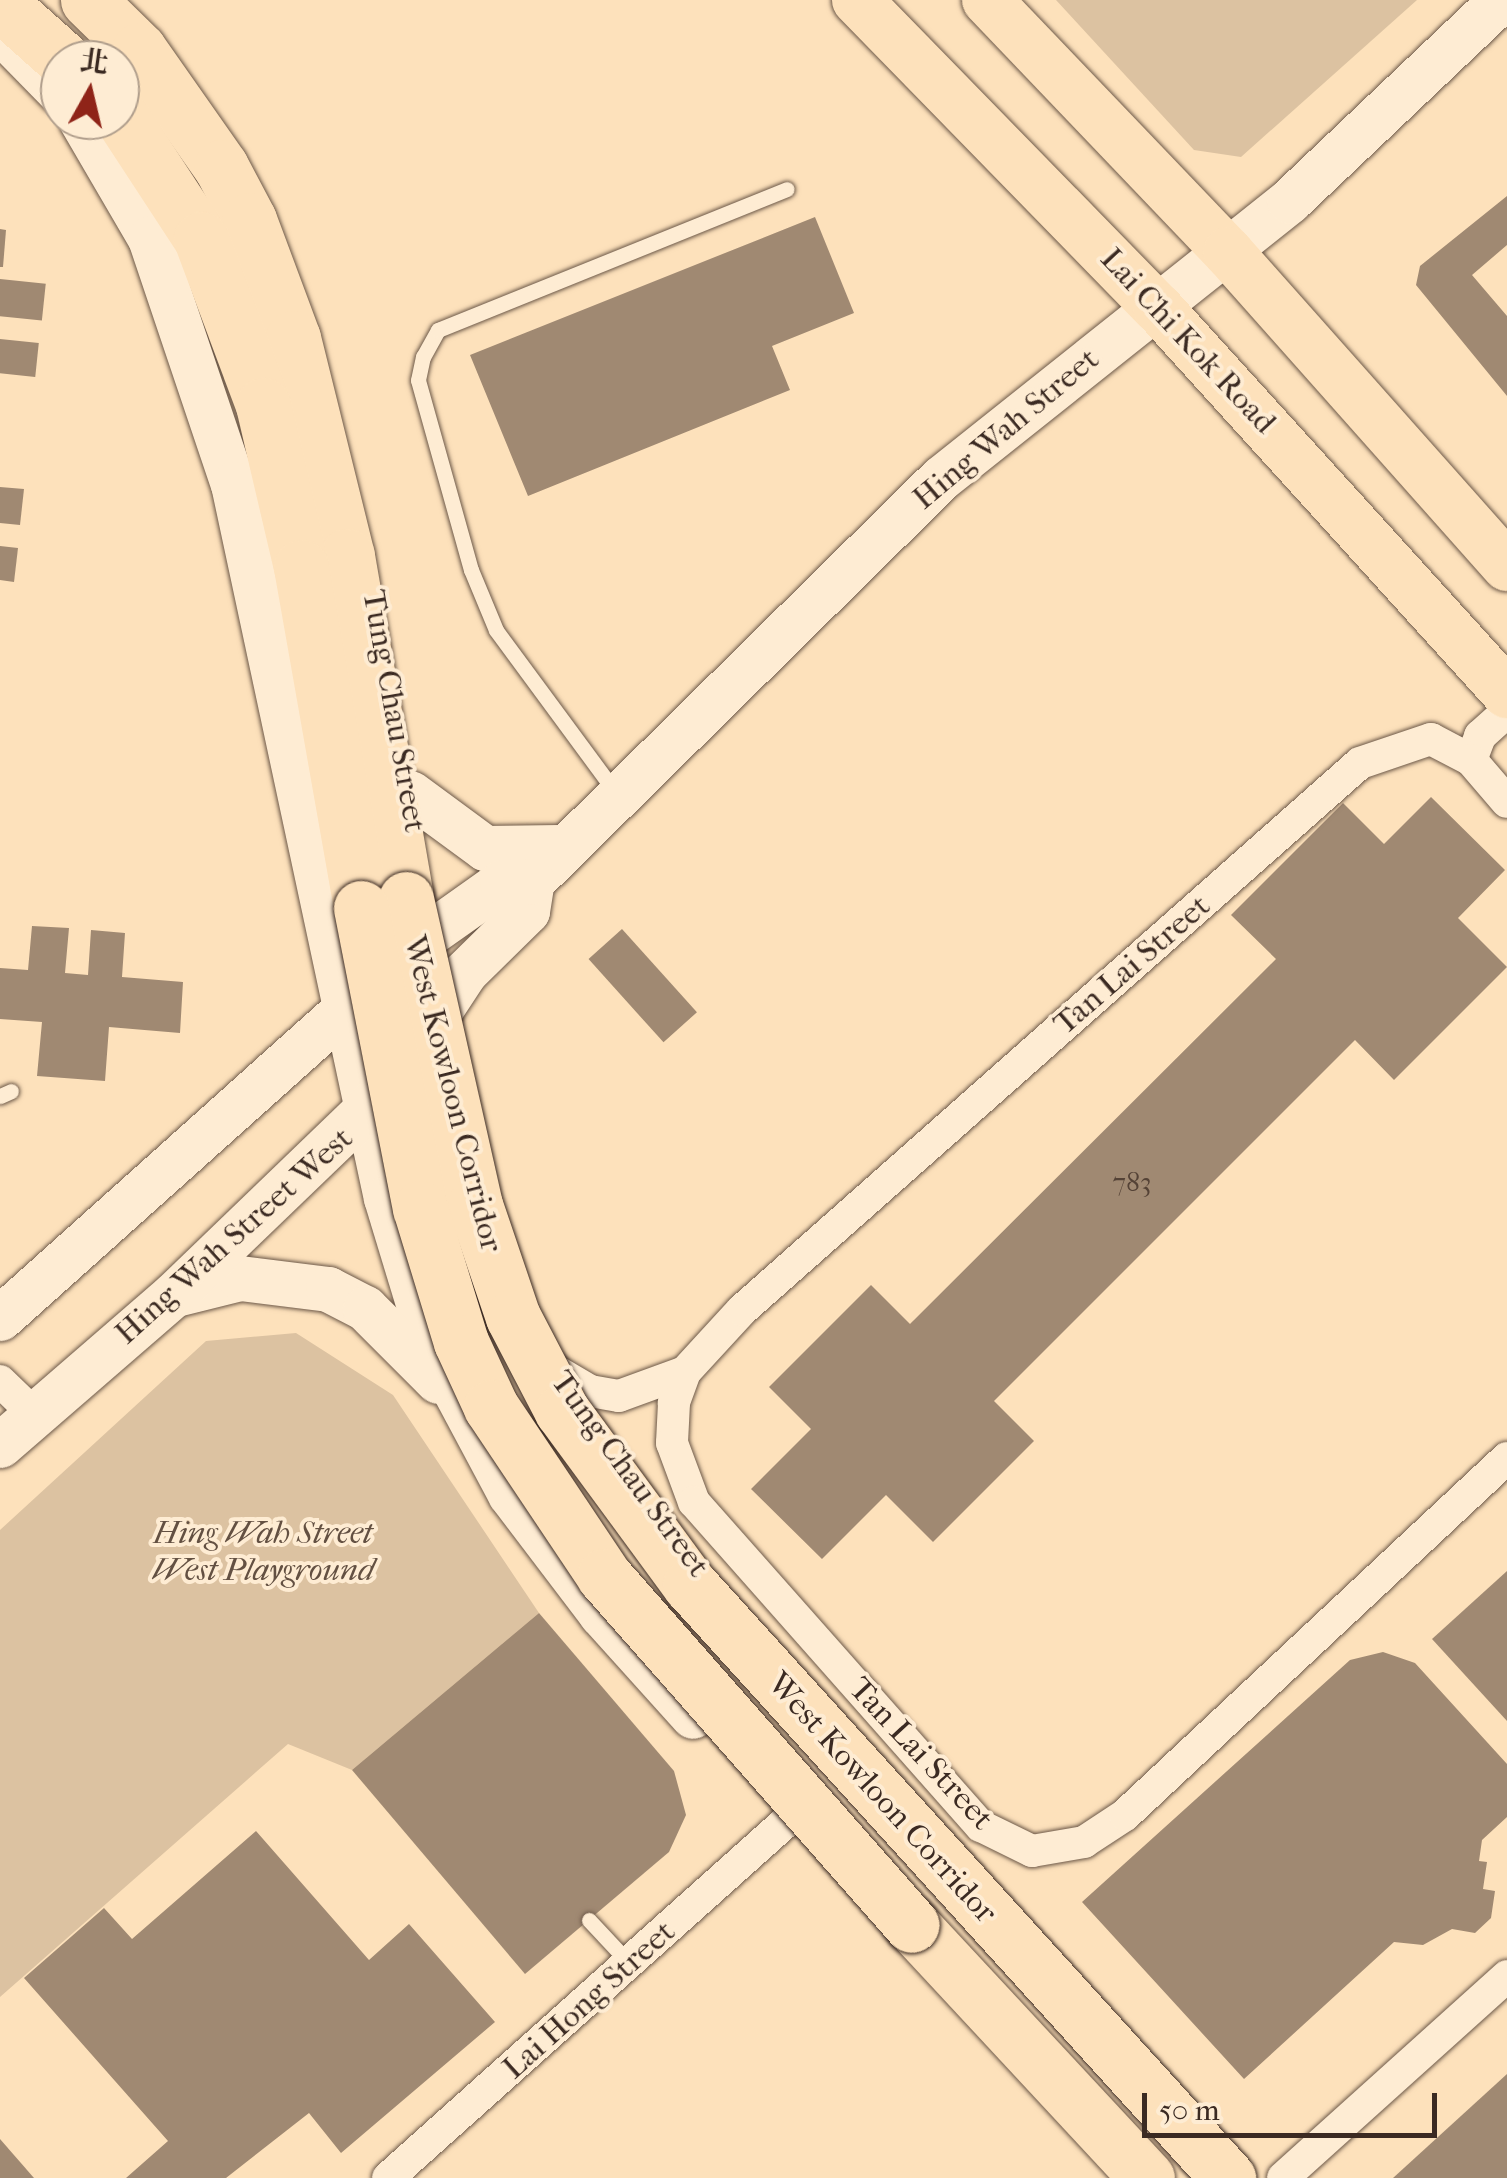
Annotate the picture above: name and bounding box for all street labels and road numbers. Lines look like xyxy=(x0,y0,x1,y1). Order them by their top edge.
street label: Lai Chi Kok Road xyxy=(1092,240,1284,442)
street label: Hing Wah Street xyxy=(905,340,1107,518)
street label: Tung Chau Street xyxy=(354,587,434,835)
street label: Tan Lai Street xyxy=(1046,887,1218,1043)
street label: West Kowloon Corridor xyxy=(395,932,511,1256)
street label: Hing Wah Street West xyxy=(108,1119,360,1353)
street label: Tung Chau Street xyxy=(542,1364,718,1584)
street label: West Kowloon Corridor xyxy=(759,1665,1005,1931)
street label: Tan Lai Street xyxy=(841,1670,1001,1838)
street label: Lai Hong Street xyxy=(495,1913,683,2087)

